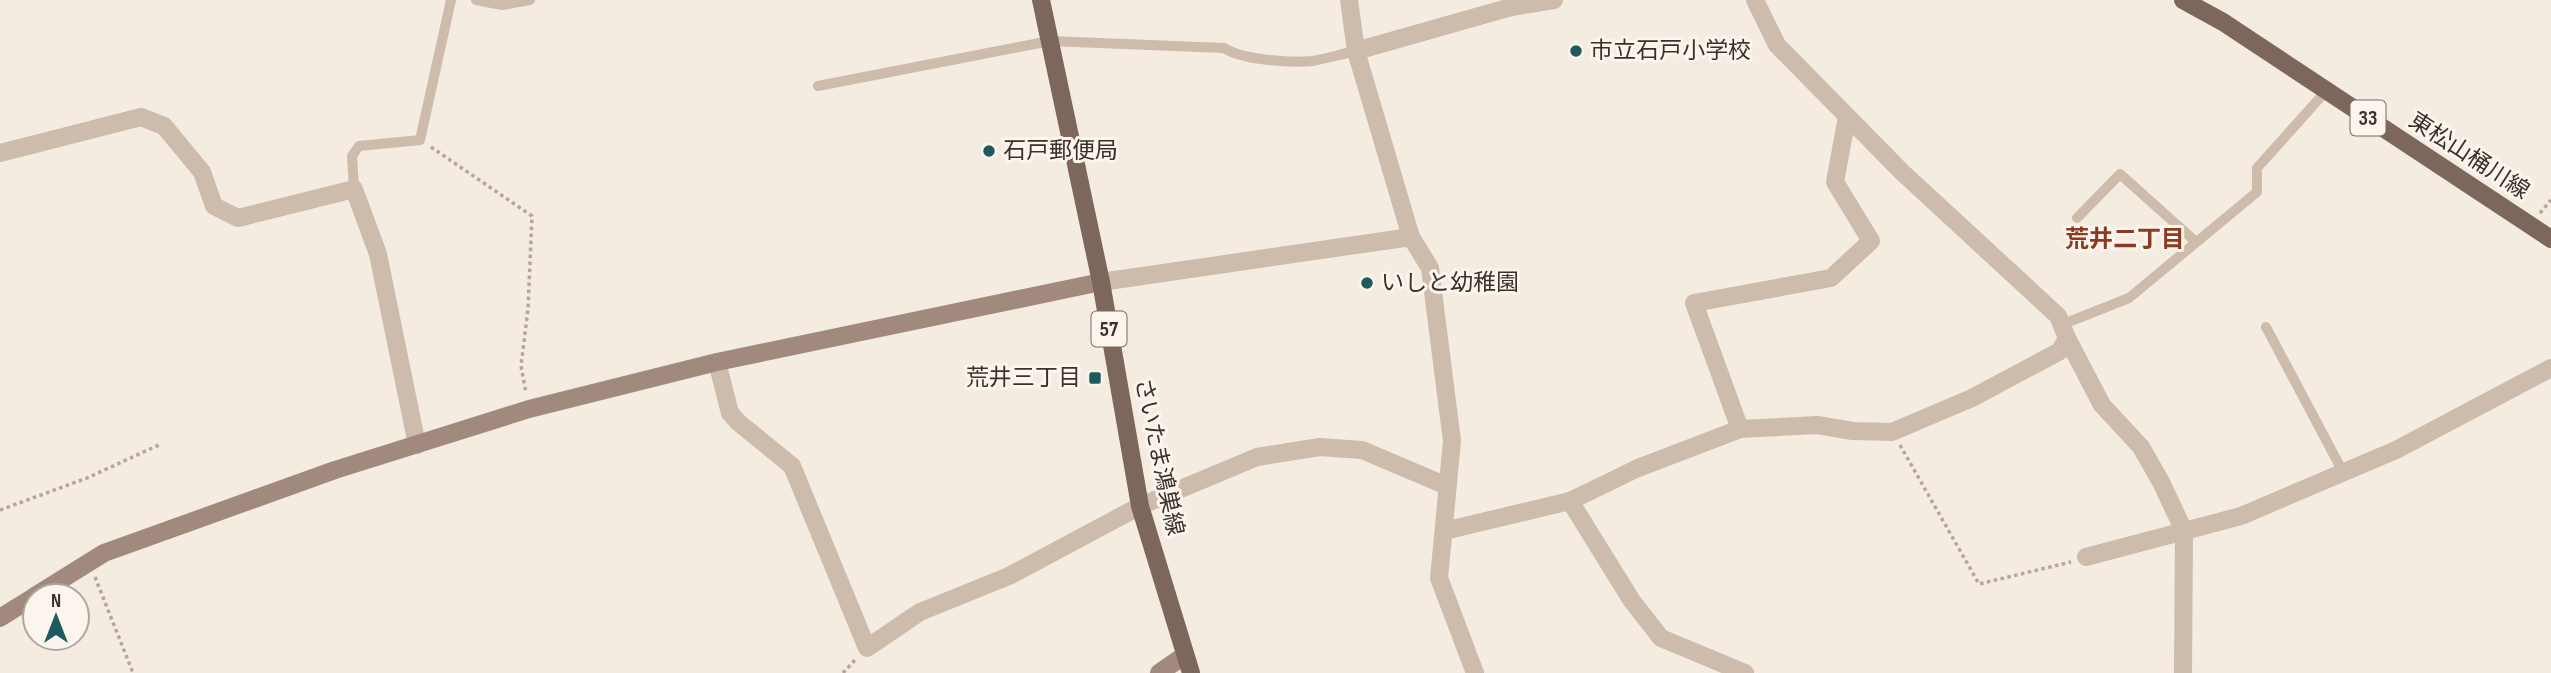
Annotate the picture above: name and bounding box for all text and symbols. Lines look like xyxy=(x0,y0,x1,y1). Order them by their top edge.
place label: 市立石戸小学校 xyxy=(1590,37,1751,65)
marker: 市立石戸小学校 xyxy=(1568,43,1584,59)
road number: 33 xyxy=(2350,100,2386,136)
street label: 東松山桶川線 xyxy=(2404,107,2534,205)
place label: 石戸郵便局 xyxy=(1003,137,1118,165)
marker: 石戸郵便局 xyxy=(981,143,997,159)
district label: 荒井二丁目 xyxy=(2065,225,2185,254)
place label: いしと幼稚園 xyxy=(1381,269,1519,297)
marker: いしと幼稚園 xyxy=(1359,275,1375,291)
road number: 57 xyxy=(1092,312,1126,346)
place label: 荒井三丁目 xyxy=(966,364,1081,392)
marker: 荒井三丁目 xyxy=(1087,370,1103,386)
street label: さいたま鴻巣線 xyxy=(1129,376,1189,538)
north arrow xyxy=(21,582,91,652)
text: N xyxy=(51,590,61,613)

